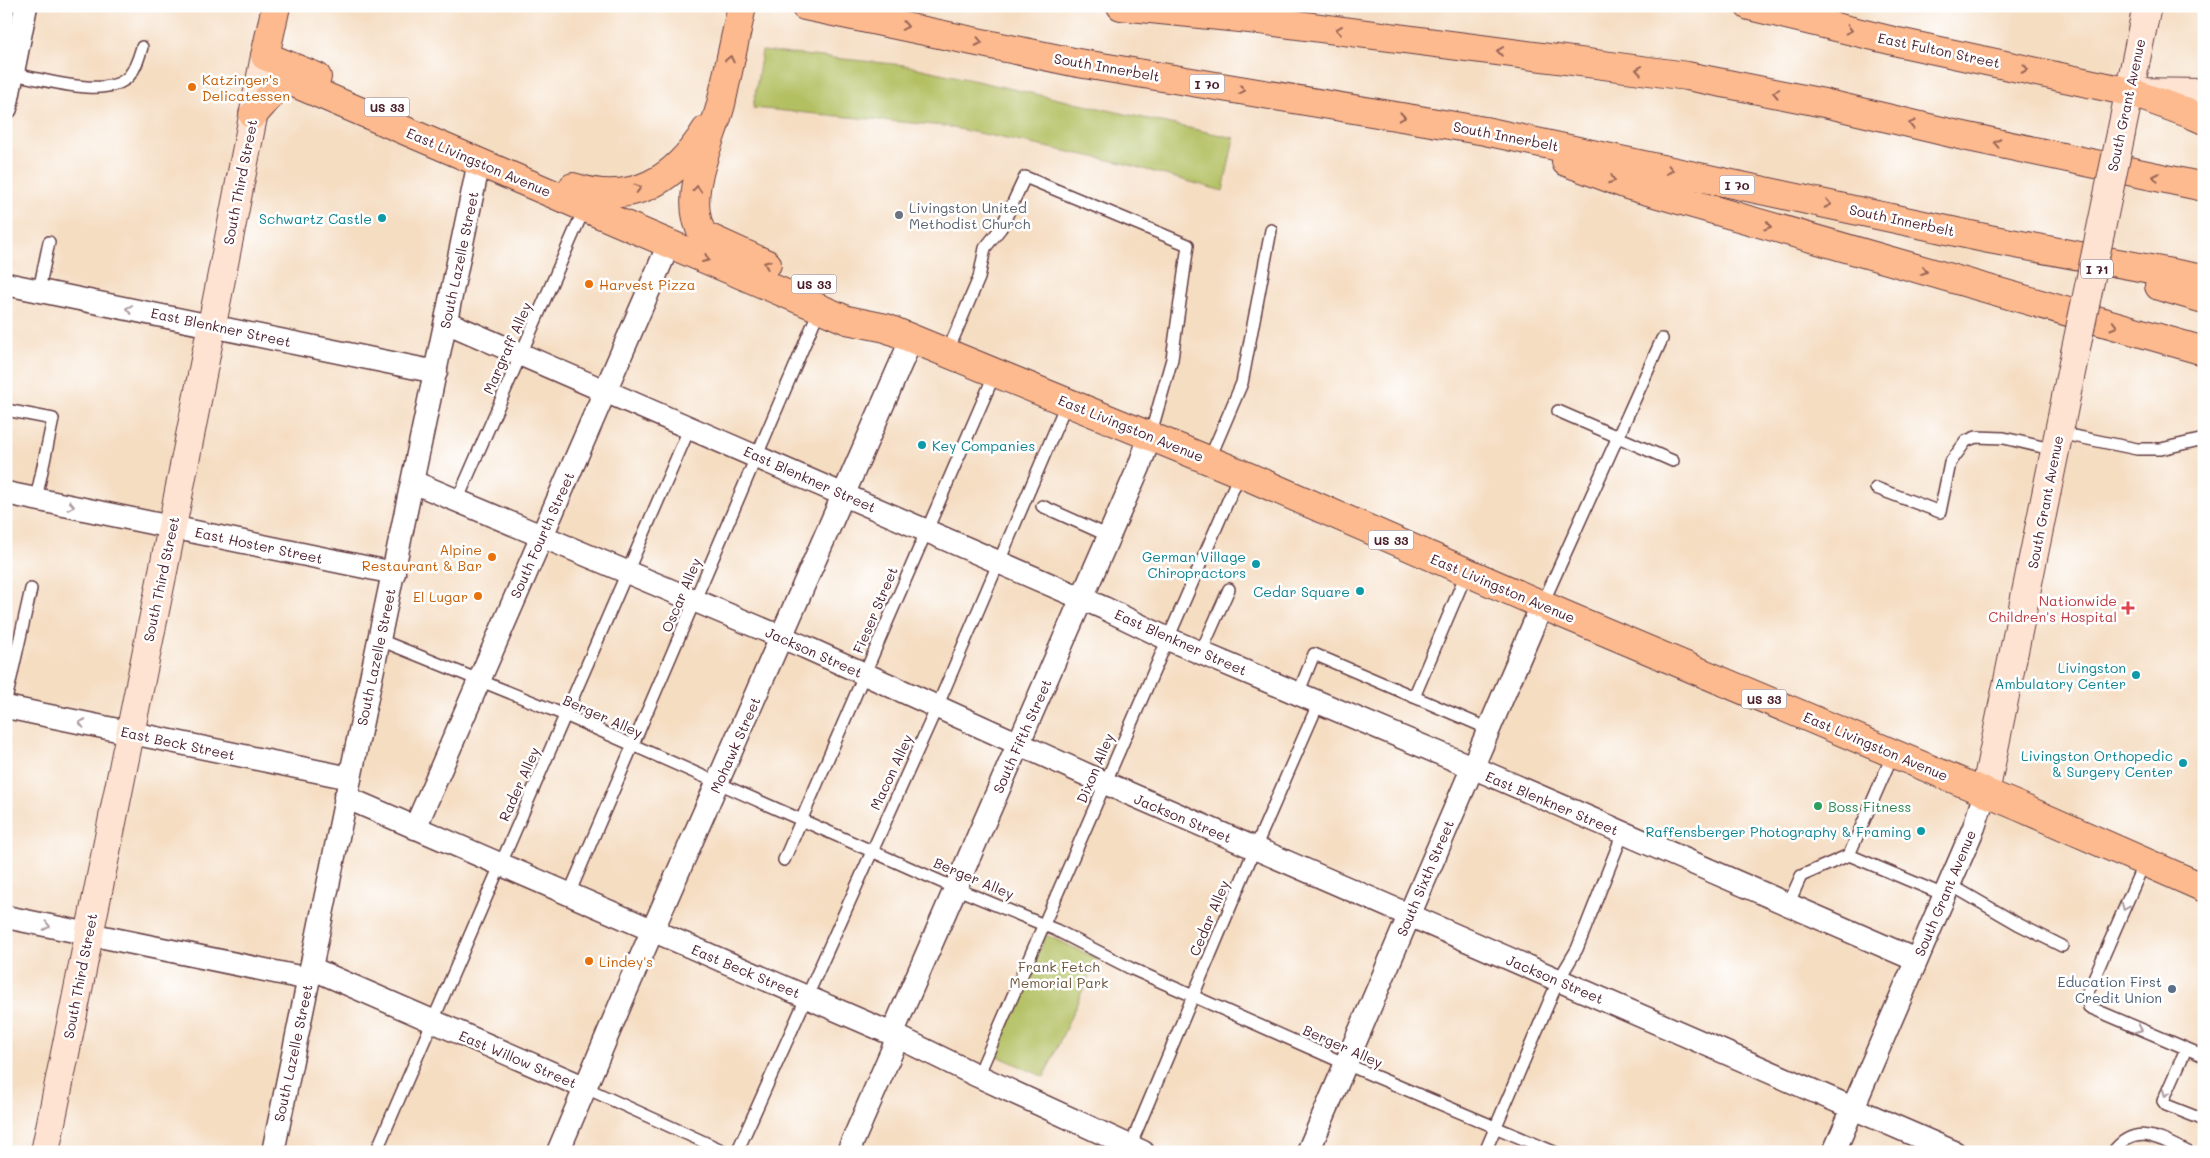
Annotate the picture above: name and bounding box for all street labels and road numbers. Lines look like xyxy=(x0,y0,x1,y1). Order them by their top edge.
street label: East Fulton Street xyxy=(1876,28,2002,72)
street label: South Grant Avenue xyxy=(2103,37,2149,173)
street label: South Innerbelt xyxy=(1053,48,1161,86)
road number: I 70 xyxy=(1190,74,1224,94)
road number: US 33 xyxy=(364,98,410,116)
street label: South Innerbelt xyxy=(1452,116,1560,156)
street label: South Third Street xyxy=(219,118,261,246)
street label: East Livingston Avenue xyxy=(404,123,554,201)
road number: I 70 xyxy=(1720,176,1754,194)
street label: South Lazelle Street xyxy=(435,190,483,330)
street label: South Innerbelt xyxy=(1848,200,1956,240)
road number: I 71 xyxy=(2081,260,2113,278)
road number: US 33 xyxy=(792,274,836,294)
street label: Margraff Alley xyxy=(478,299,536,397)
street label: East Blenkner Street xyxy=(149,303,293,351)
street label: East Livingston Avenue xyxy=(1055,390,1207,466)
street label: South Grant Avenue xyxy=(2023,434,2067,570)
street label: East Blenkner Street xyxy=(741,441,879,517)
street label: South Fourth Street xyxy=(506,469,578,601)
street label: South Third Street xyxy=(138,515,184,643)
street label: East Hoster Street xyxy=(193,522,325,568)
road number: US 33 xyxy=(1368,530,1414,550)
street label: East Livingston Avenue xyxy=(1428,549,1578,627)
street label: Oscar Alley xyxy=(657,555,705,635)
street label: Fieser Street xyxy=(848,564,902,656)
street label: South Lazelle Street xyxy=(352,587,400,727)
street label: East Blenkner Street xyxy=(1112,604,1250,680)
street label: Jackson Street xyxy=(763,622,865,682)
street label: South Fifth Street xyxy=(988,676,1056,796)
street label: Berger Alley xyxy=(560,690,646,742)
road number: US 33 xyxy=(1742,690,1786,709)
street label: Mohawk Street xyxy=(705,694,765,796)
street label: East Livingston Avenue xyxy=(1801,707,1951,785)
street label: East Beck Street xyxy=(119,722,237,764)
street label: Dixon Alley xyxy=(1072,730,1118,806)
street label: Macon Alley xyxy=(865,731,917,813)
street label: Rader Alley xyxy=(494,744,544,824)
street label: East Blenkner Street xyxy=(1483,766,1621,840)
street label: Jackson Street xyxy=(1131,789,1235,847)
street label: South Sixth Street xyxy=(1392,817,1458,939)
street label: South Grant Avenue xyxy=(1910,827,1980,959)
street label: Berger Alley xyxy=(931,853,1017,903)
street label: Cedar Alley xyxy=(1185,877,1233,959)
street label: South Third Street xyxy=(59,912,101,1040)
street label: East Beck Street xyxy=(689,940,803,1002)
street label: Jackson Street xyxy=(1503,950,1607,1008)
street label: South Lazelle Street xyxy=(269,983,317,1123)
street label: Berger Alley xyxy=(1300,1020,1386,1072)
street label: East Willow Street xyxy=(456,1026,580,1092)

